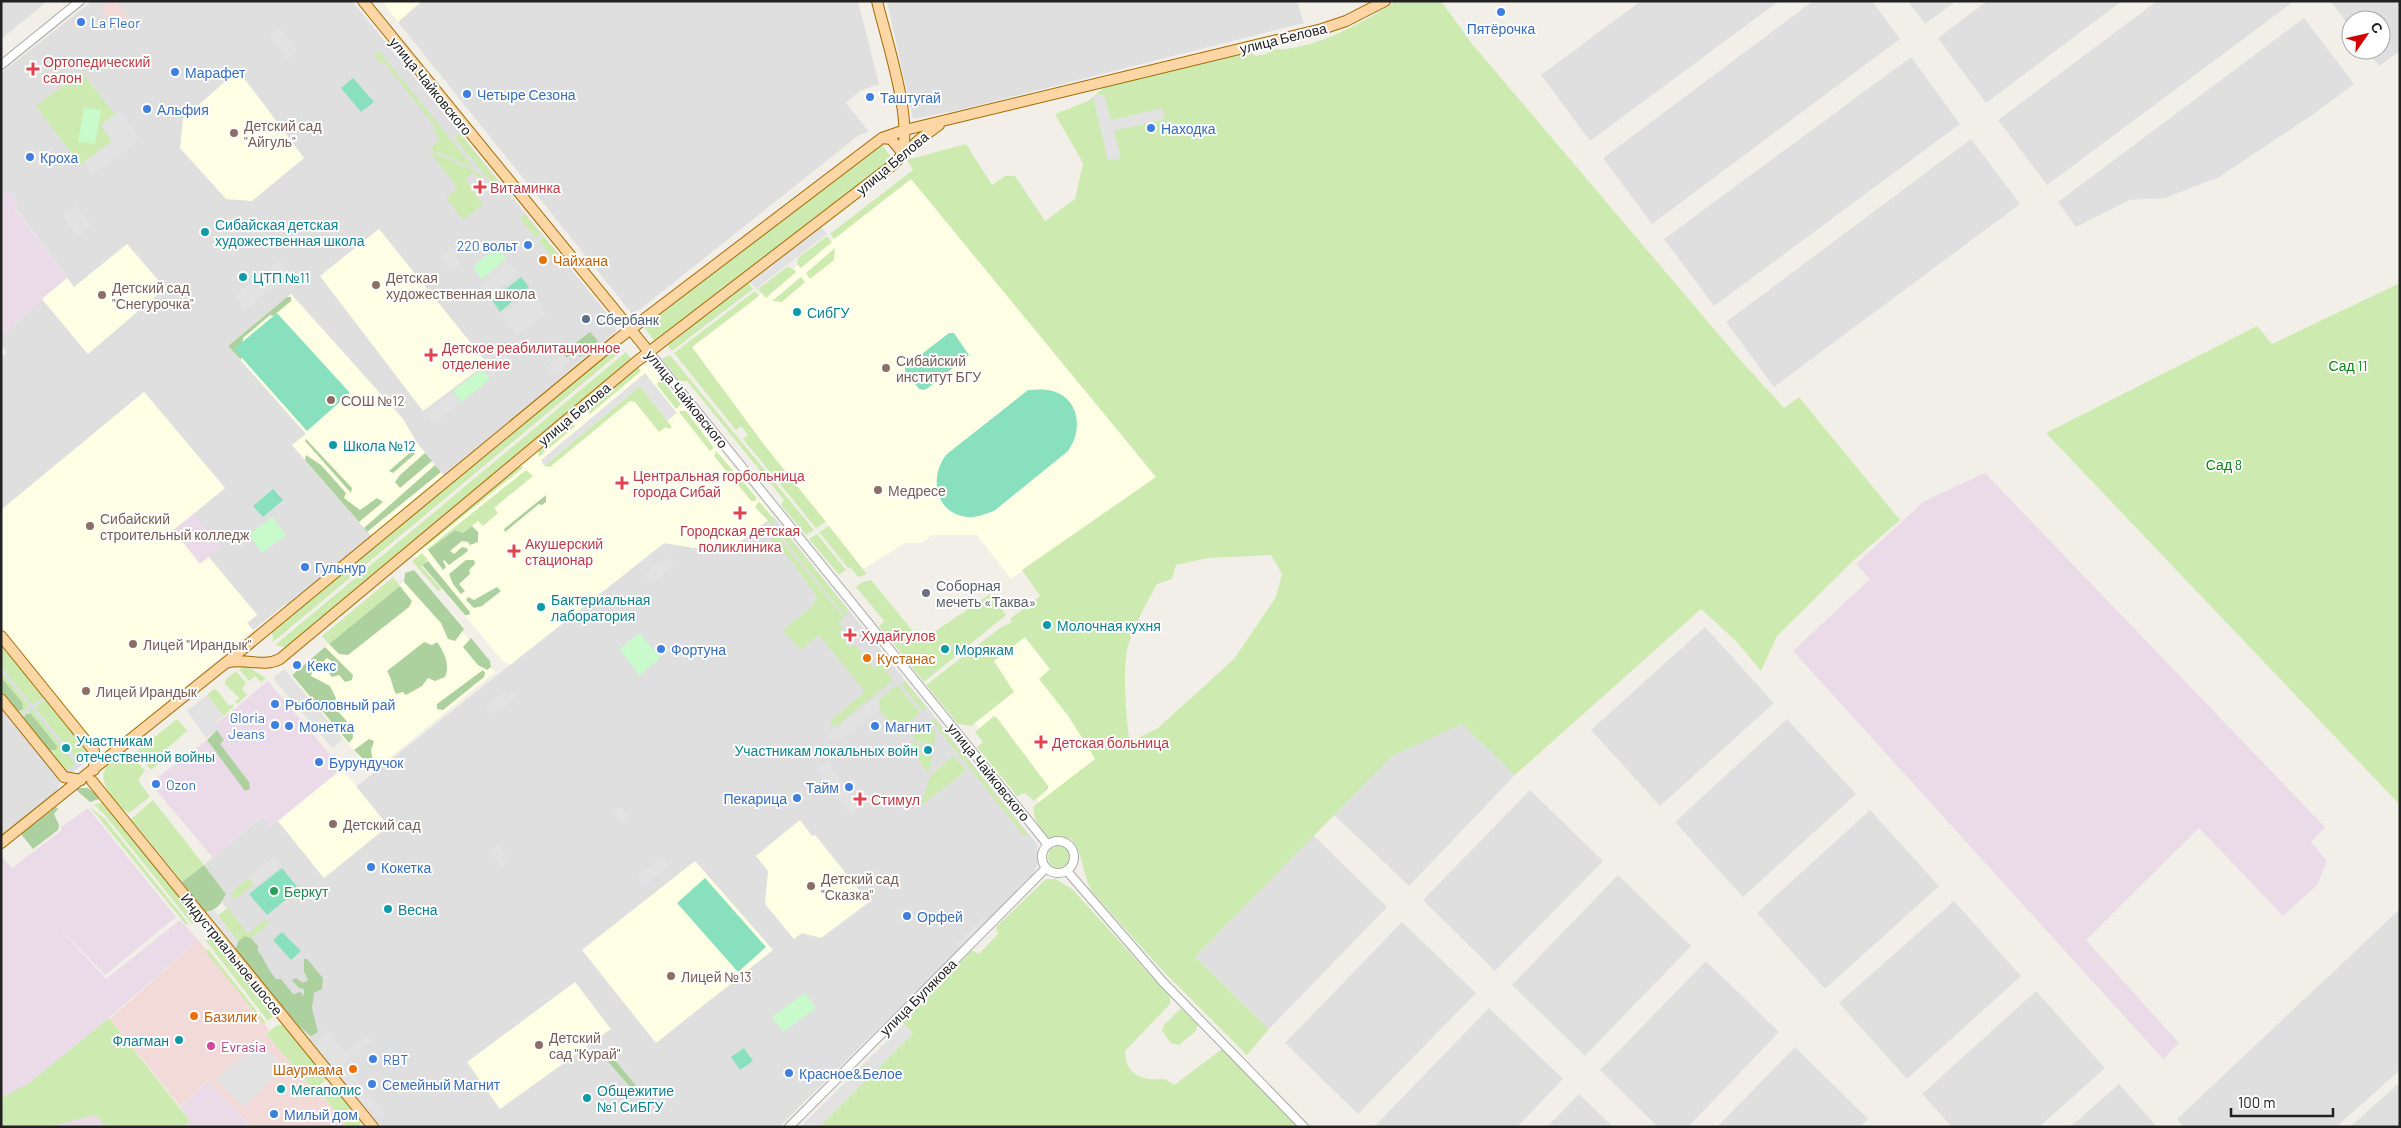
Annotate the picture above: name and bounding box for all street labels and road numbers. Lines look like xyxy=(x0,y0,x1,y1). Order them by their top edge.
street label: улица Белова xyxy=(1238,19,1328,57)
street label: улица Чайковского xyxy=(386,34,476,139)
street label: улица Белова xyxy=(852,128,932,198)
street label: улица Чайковского xyxy=(642,347,732,452)
street label: улица Белова xyxy=(534,379,614,449)
street label: улица Чайковского xyxy=(944,720,1034,825)
street label: Индустриальное шоссе xyxy=(178,890,287,1019)
street label: улица Булякова xyxy=(876,955,960,1039)

